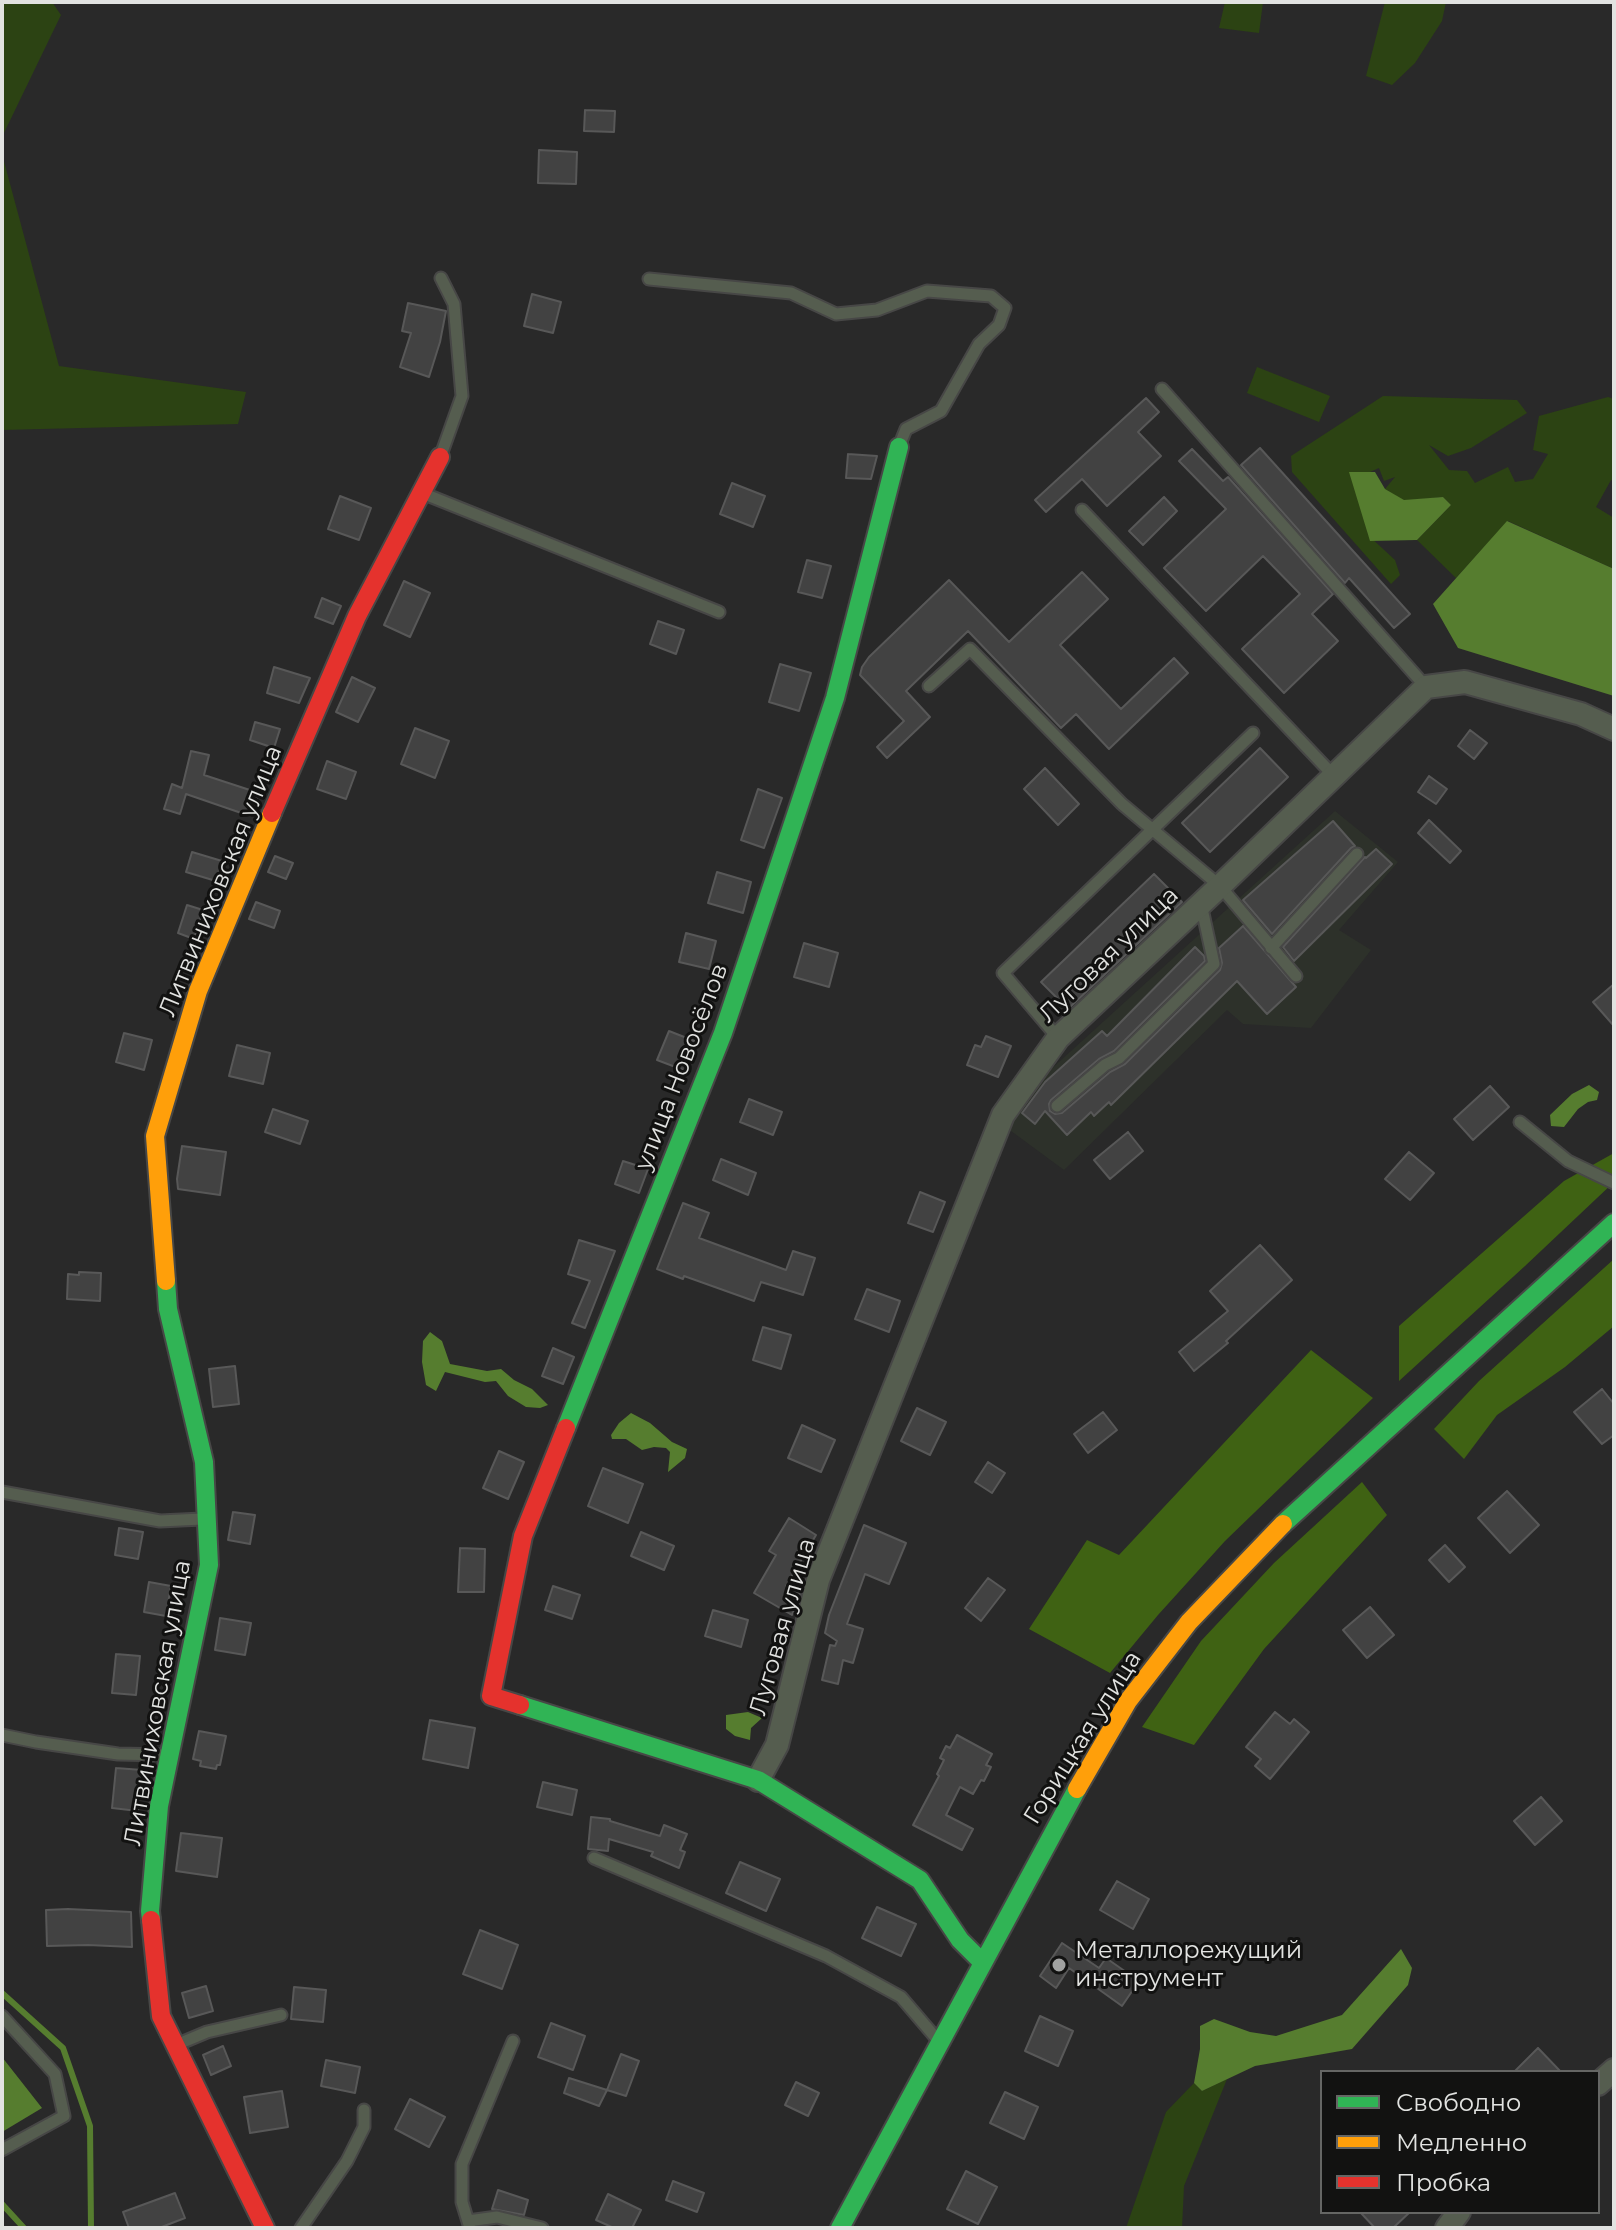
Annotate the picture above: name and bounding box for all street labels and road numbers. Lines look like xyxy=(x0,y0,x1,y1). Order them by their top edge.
street label: Литвиниховская улица xyxy=(153,741,289,1021)
street label: Луговая улица xyxy=(1033,881,1185,1029)
street label: улица Новосёлов xyxy=(629,960,735,1174)
street label: Луговая улица xyxy=(744,1535,822,1719)
street label: Литвиниховская улица xyxy=(119,1558,197,1848)
street label: Горицкая улица xyxy=(1018,1646,1148,1830)

